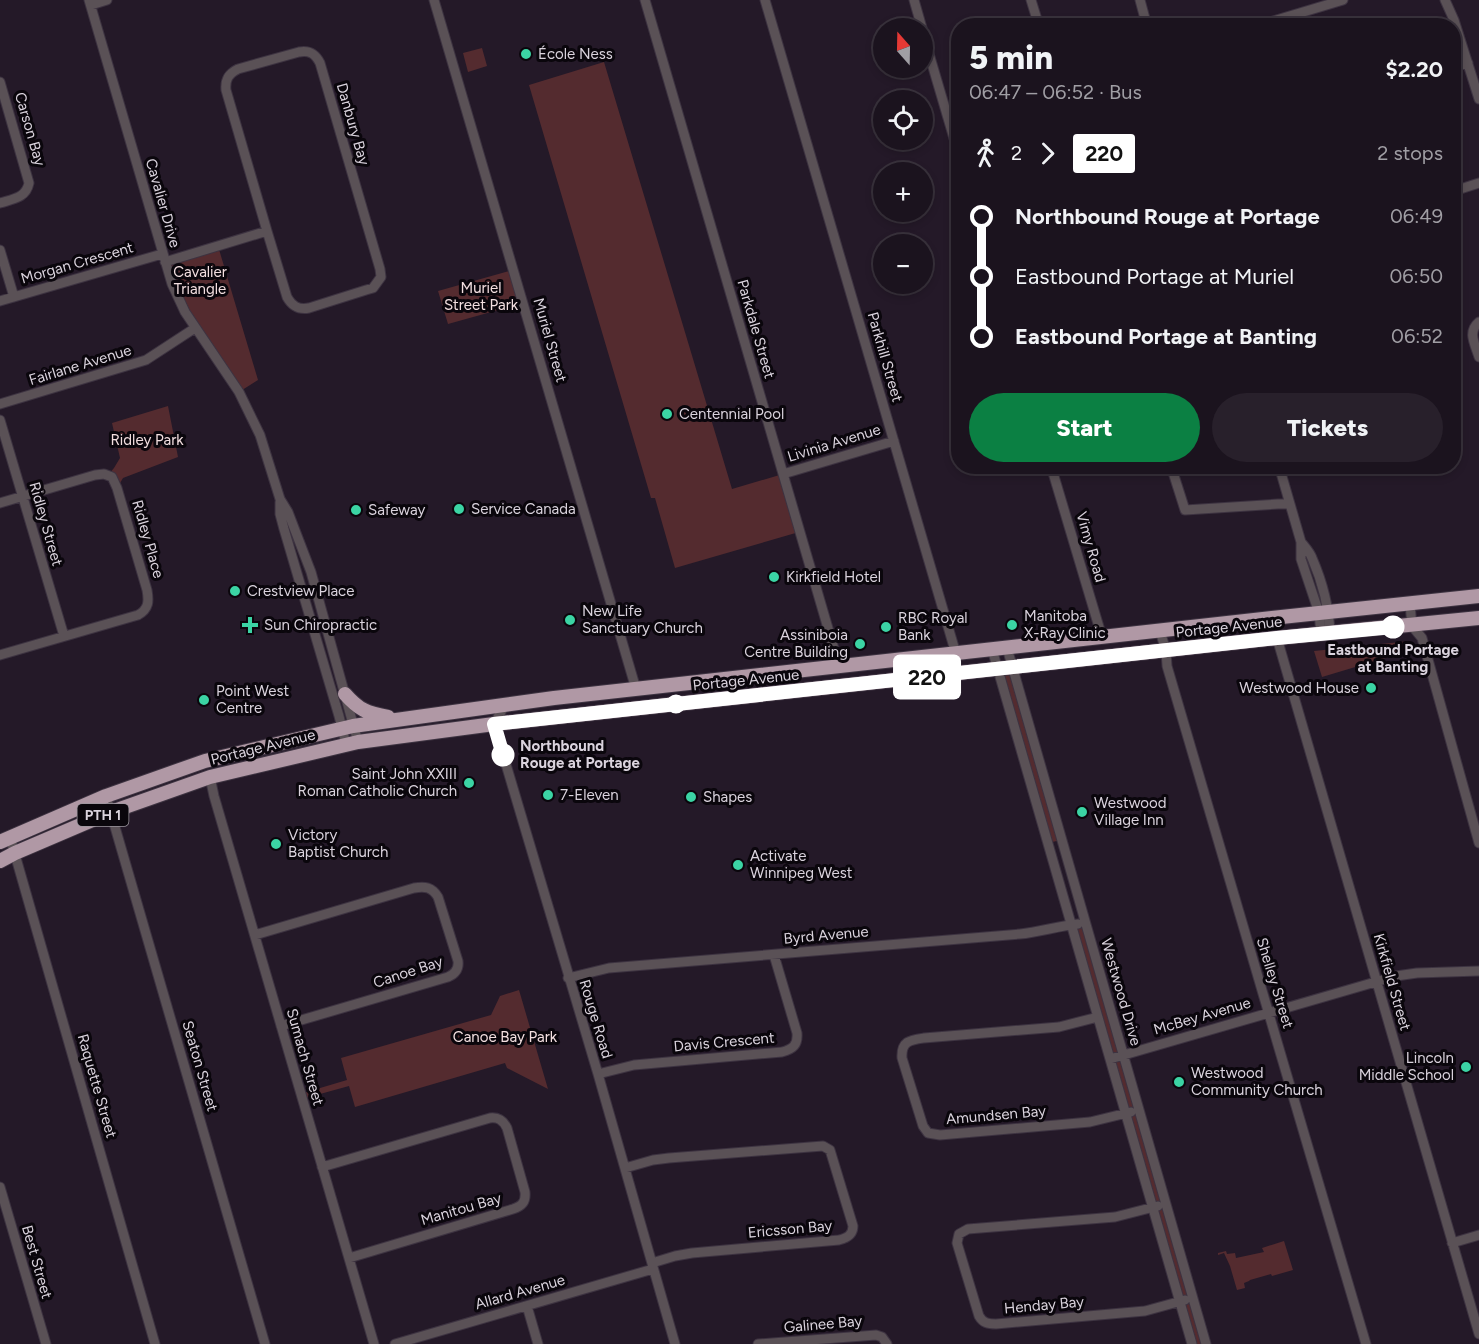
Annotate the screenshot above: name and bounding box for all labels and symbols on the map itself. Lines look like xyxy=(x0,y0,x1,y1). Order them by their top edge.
north arrow xyxy=(873,18,933,78)
place label: École Ness xyxy=(538,45,613,63)
marker: École Ness xyxy=(519,47,533,61)
street label: Danbury Bay xyxy=(333,81,373,167)
street label: Carson Bay xyxy=(11,90,49,168)
street label: Cavalier Drive xyxy=(142,156,184,250)
street label: Morgan Crescent xyxy=(19,238,136,288)
park label: Cavalier Triangle xyxy=(173,263,227,298)
street label: Parkdale Street xyxy=(733,277,779,381)
park label: Muriel Street Park xyxy=(444,279,519,314)
street label: Muriel Street xyxy=(529,296,571,385)
street label: Parkhill Street xyxy=(864,310,907,404)
street label: Fairlane Avenue xyxy=(27,341,133,389)
place label: Centennial Pool xyxy=(679,405,784,423)
marker: Centennial Pool xyxy=(660,407,674,421)
street label: Livinia Avenue xyxy=(785,420,883,466)
park label: Ridley Park xyxy=(110,431,184,449)
street label: Ridley Street xyxy=(25,480,67,568)
street label: Ridley Place xyxy=(128,498,168,580)
place label: Service Canada xyxy=(471,500,576,518)
place label: Safeway xyxy=(368,501,425,519)
marker: Service Canada xyxy=(452,502,466,516)
marker: Safeway xyxy=(349,503,363,517)
street label: Vimy Road xyxy=(1072,510,1110,584)
place label: Kirkfield Hotel xyxy=(786,568,881,586)
marker: Kirkfield Hotel xyxy=(767,570,781,584)
place label: Crestview Place xyxy=(247,582,354,600)
marker: Crestview Place xyxy=(228,584,242,598)
place label: New Life Sanctuary Church xyxy=(582,602,703,637)
place label: Manitoba X-Ray Clinic xyxy=(1024,607,1106,642)
place label: RBC Royal Bank xyxy=(898,609,968,644)
street label: Portage Avenue xyxy=(1175,612,1283,642)
marker: New Life Sanctuary Church xyxy=(563,613,577,627)
marker: Sun Chiropractic xyxy=(241,616,259,634)
place label: Sun Chiropractic xyxy=(264,616,377,634)
marker: Eastbound Portage at Banting xyxy=(1382,616,1404,638)
marker: Manitoba X-Ray Clinic xyxy=(1005,618,1019,632)
marker: RBC Royal Bank xyxy=(879,620,893,634)
place label: Assiniboia Centre Building xyxy=(744,626,848,661)
marker: Assiniboia Centre Building xyxy=(853,637,867,651)
place label: Eastbound Portage at Banting xyxy=(1327,641,1459,676)
line badge: 220 xyxy=(892,658,962,696)
street label: Portage Avenue xyxy=(692,665,800,695)
place label: Westwood House xyxy=(1239,679,1359,697)
marker: Westwood House xyxy=(1364,681,1378,695)
place label: Point West Centre xyxy=(216,682,289,717)
marker: Point West Centre xyxy=(197,693,211,707)
unlabelled marker xyxy=(667,695,685,713)
street label: Portage Avenue xyxy=(209,725,317,769)
place label: Northbound Rouge at Portage xyxy=(520,737,641,772)
marker: Northbound Rouge at Portage xyxy=(492,744,514,766)
place label: Saint John XXIII Roman Catholic Church xyxy=(298,765,457,800)
marker: Saint John XXIII Roman Catholic Church xyxy=(462,776,476,790)
place label: 7-Eleven xyxy=(560,786,619,804)
marker: 7-Eleven xyxy=(541,788,555,802)
place label: Shapes xyxy=(703,788,752,806)
marker: Shapes xyxy=(684,790,698,804)
place label: Westwood Village Inn xyxy=(1094,794,1166,829)
road number: PTH 1 xyxy=(78,804,128,826)
marker: Westwood Village Inn xyxy=(1075,805,1089,819)
place label: Victory Baptist Church xyxy=(288,826,388,861)
marker: Victory Baptist Church xyxy=(269,837,283,851)
place label: Activate Winnipeg West xyxy=(750,847,853,882)
marker: Activate Winnipeg West xyxy=(731,858,745,872)
street label: Byrd Avenue xyxy=(783,922,869,948)
street label: Kirkfield Street xyxy=(1370,931,1415,1033)
street label: Shelley Street xyxy=(1253,935,1297,1031)
street label: Westwood Drive xyxy=(1097,936,1145,1048)
street label: Canoe Bay xyxy=(371,952,445,992)
street label: Rouge Road xyxy=(575,977,617,1061)
street label: McBey Avenue xyxy=(1151,994,1253,1038)
street label: Sumach Street xyxy=(283,1006,328,1108)
street label: Seaton Street xyxy=(178,1019,222,1114)
park label: Canoe Bay Park xyxy=(453,1028,558,1046)
street label: Davis Crescent xyxy=(673,1029,776,1055)
street label: Raquette Street xyxy=(74,1032,121,1140)
place label: Lincoln Middle School xyxy=(1359,1049,1454,1084)
marker: Lincoln Middle School xyxy=(1459,1060,1473,1074)
place label: Westwood Community Church xyxy=(1191,1064,1323,1099)
marker: Westwood Community Church xyxy=(1172,1075,1186,1089)
street label: Amundsen Bay xyxy=(945,1102,1047,1128)
street label: Manitou Bay xyxy=(419,1189,504,1229)
street label: Ericsson Bay xyxy=(747,1216,833,1242)
street label: Best Street xyxy=(18,1223,56,1301)
street label: Allard Avenue xyxy=(473,1271,567,1313)
street label: Henday Bay xyxy=(1003,1293,1085,1317)
street label: Galinee Bay xyxy=(783,1312,863,1336)

